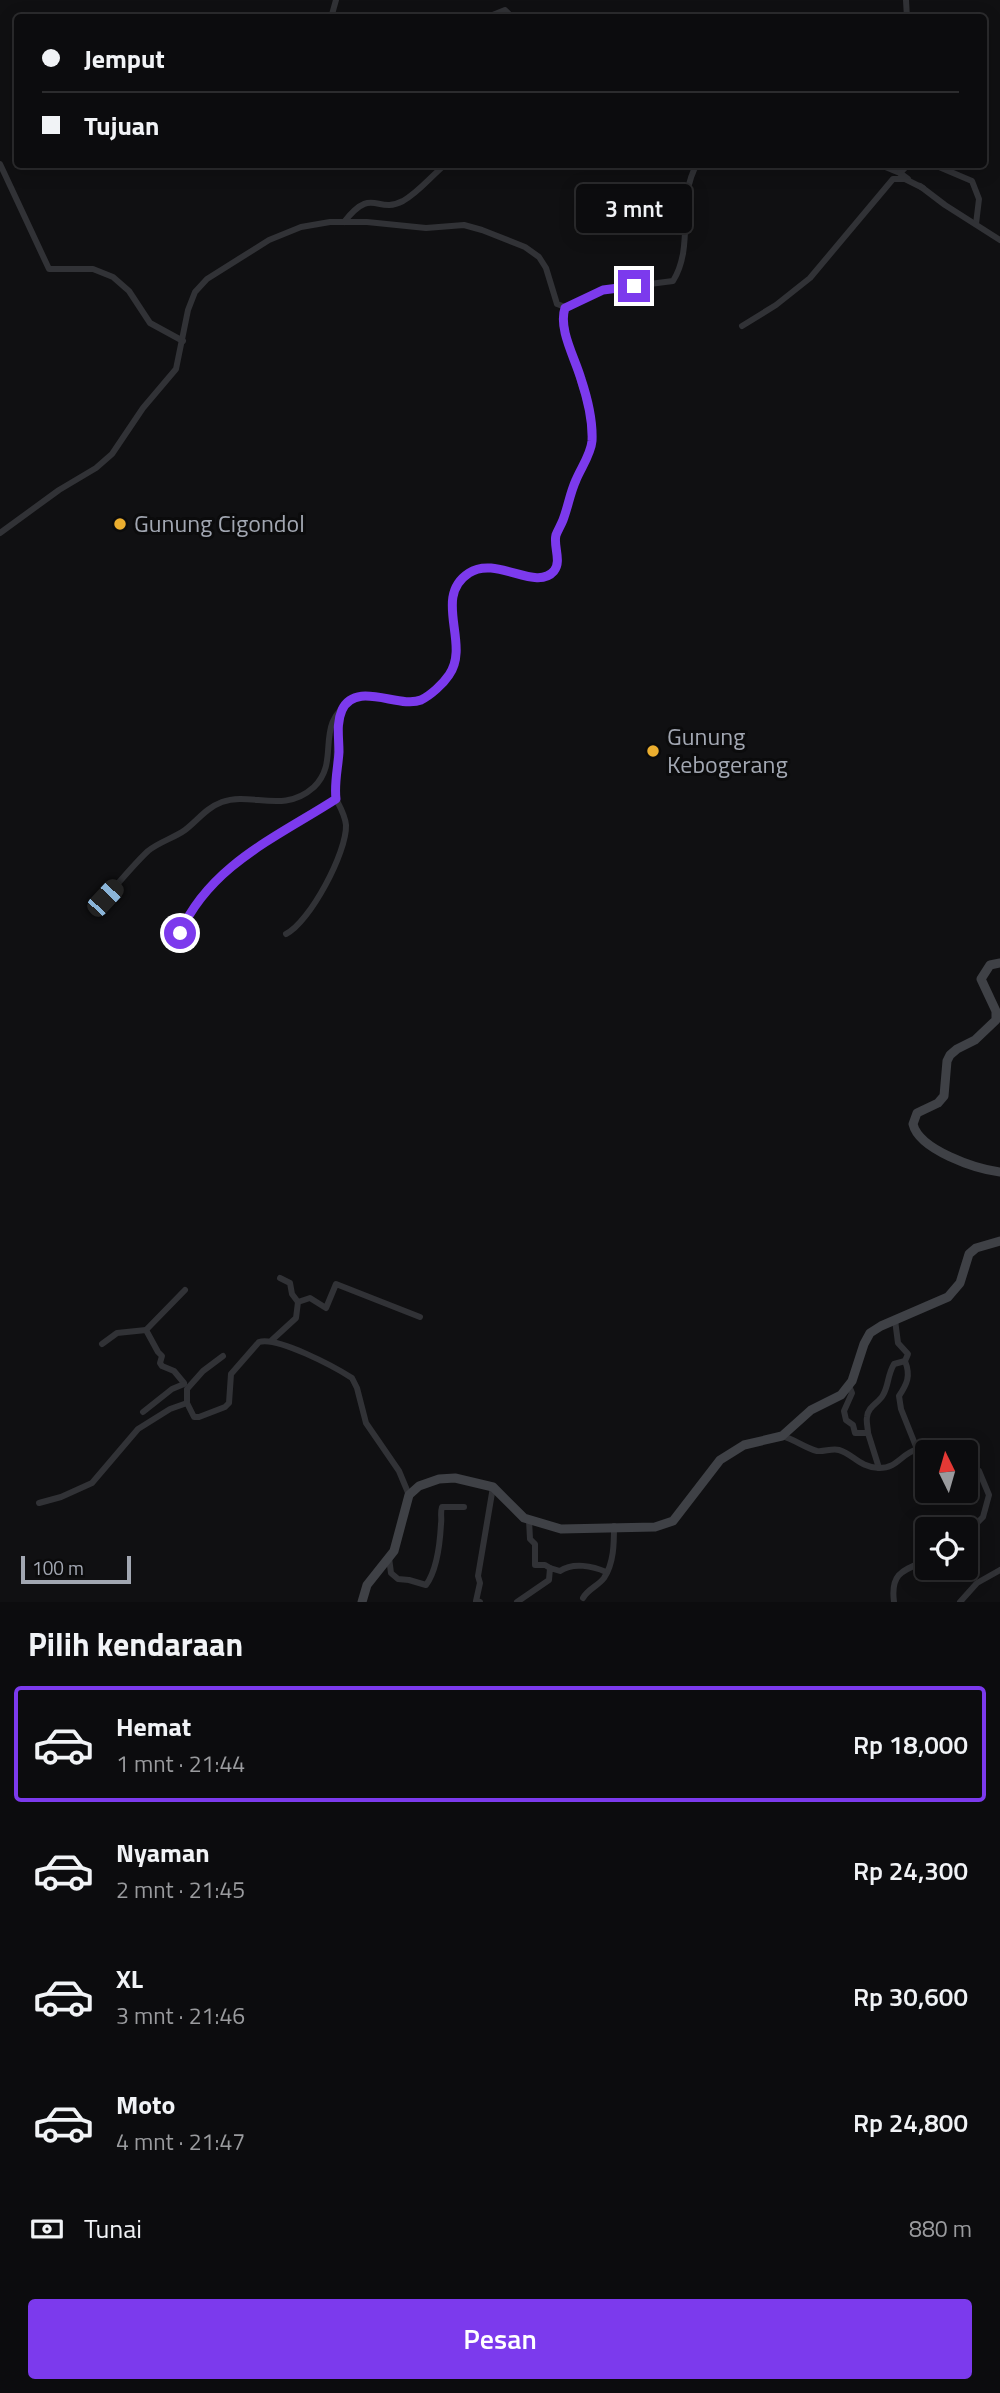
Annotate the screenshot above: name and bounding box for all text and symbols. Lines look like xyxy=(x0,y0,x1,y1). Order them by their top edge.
text: Jemput xyxy=(84,39,165,78)
text: Tujuan xyxy=(84,106,159,145)
callout: 3 mnt xyxy=(576,184,692,233)
text: 3 mnt xyxy=(605,191,663,226)
route end xyxy=(618,270,650,302)
place label: Gunung Cigondol xyxy=(134,505,305,541)
marker: Gunung Cigondol xyxy=(112,516,128,532)
place label: Gunung Kebogerang xyxy=(667,718,788,782)
marker: Gunung Kebogerang xyxy=(645,743,661,759)
car xyxy=(83,875,128,921)
route start xyxy=(164,917,196,949)
north arrow xyxy=(915,1440,978,1503)
map controls xyxy=(915,1440,978,1580)
button: locate xyxy=(915,1517,978,1580)
scale bar xyxy=(21,1553,131,1585)
text: 100 m xyxy=(32,1553,84,1582)
text: Pilih kendaraan xyxy=(28,1620,243,1668)
text: Hemat xyxy=(116,1707,191,1746)
icon: car xyxy=(32,1713,95,1776)
text: Rp 18,000 xyxy=(853,1725,968,1764)
text: 1 mnt · 21:44 xyxy=(116,1746,245,1781)
text: Nyaman xyxy=(116,1833,210,1872)
icon: car xyxy=(32,1839,95,1902)
text: Rp 24,300 xyxy=(853,1851,968,1890)
text: 2 mnt · 21:45 xyxy=(116,1872,245,1907)
text: XL xyxy=(116,1959,143,1998)
icon: car xyxy=(32,1965,95,2028)
text: Rp 30,600 xyxy=(853,1977,968,2016)
text: 3 mnt · 21:46 xyxy=(116,1998,245,2033)
text: Moto xyxy=(116,2085,175,2124)
icon: car xyxy=(32,2091,95,2154)
text: Rp 24,800 xyxy=(853,2103,968,2142)
text: 4 mnt · 21:47 xyxy=(116,2124,245,2159)
text: Tunai xyxy=(84,2209,142,2248)
icon: cash xyxy=(28,2210,66,2248)
text: 880 m xyxy=(909,2211,972,2246)
button: Pesan xyxy=(28,2299,972,2379)

